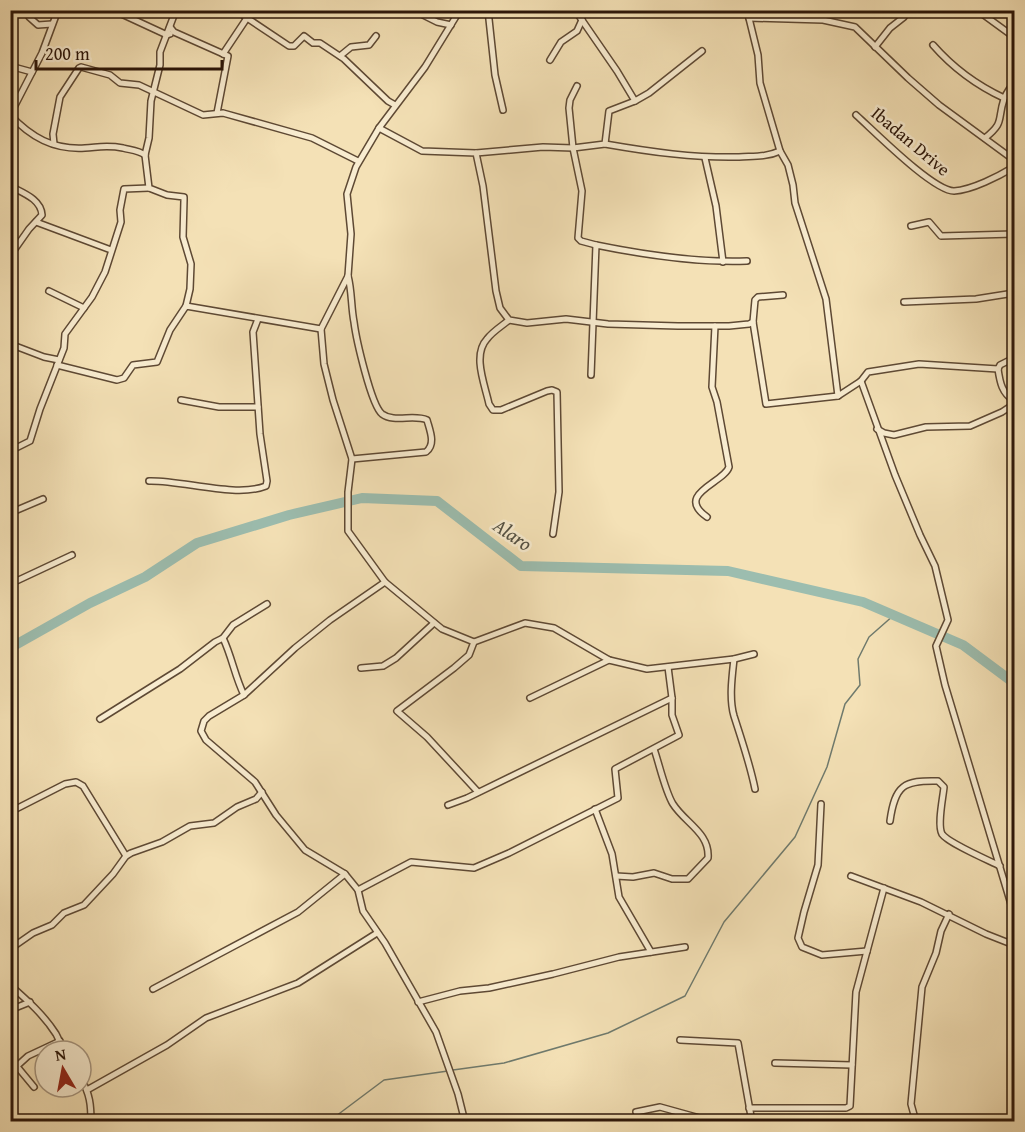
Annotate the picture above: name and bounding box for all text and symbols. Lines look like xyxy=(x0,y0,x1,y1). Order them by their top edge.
scale bar xyxy=(36,33,222,71)
text: 200 m xyxy=(45,40,90,67)
street label: Ibadan Drive xyxy=(866,100,956,182)
water label: Alaro xyxy=(487,510,539,558)
north arrow xyxy=(33,1039,93,1099)
text: N xyxy=(53,1041,68,1067)

